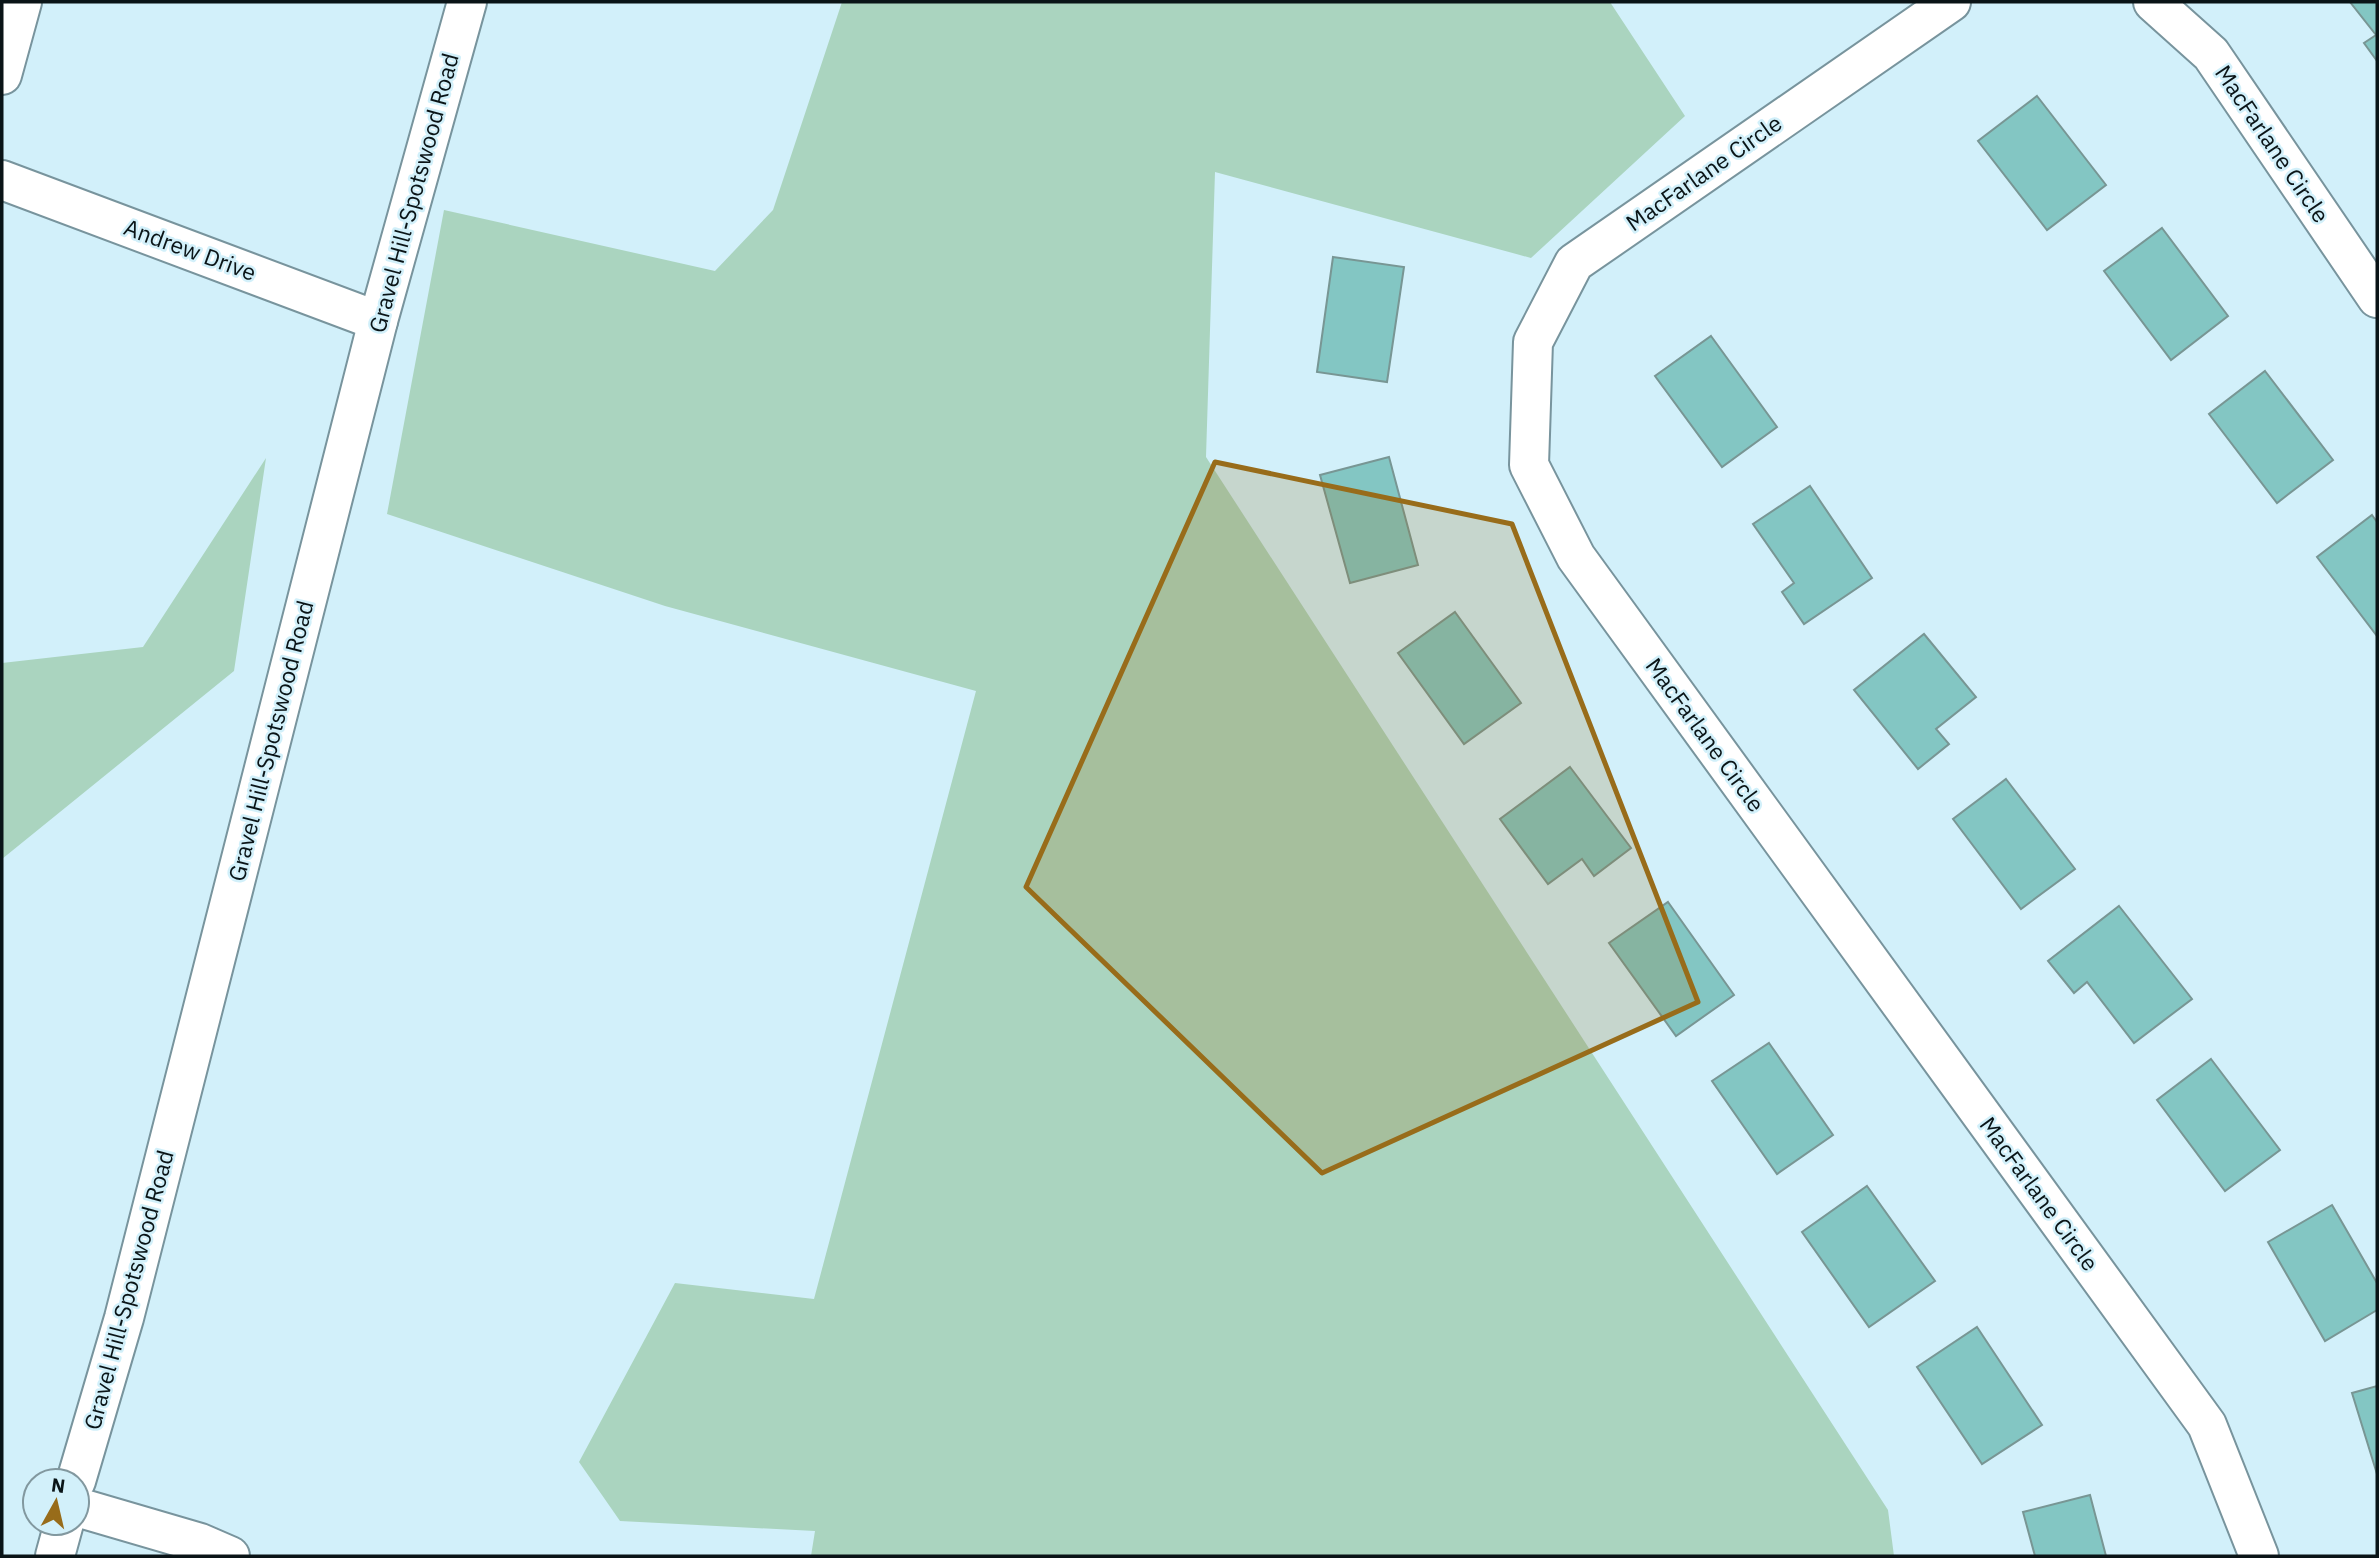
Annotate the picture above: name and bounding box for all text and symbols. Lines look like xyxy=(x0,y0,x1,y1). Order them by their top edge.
street label: Gravel Hill-Spotswood Road xyxy=(361,50,465,336)
street label: MacFarlane Circle xyxy=(2209,59,2337,228)
street label: MacFarlane Circle xyxy=(1620,107,1787,237)
street label: Andrew Drive xyxy=(120,211,261,287)
street label: Gravel Hill-Spotswood Road xyxy=(221,597,319,884)
street label: MacFarlane Circle xyxy=(1640,651,1772,818)
street label: MacFarlane Circle xyxy=(1974,1110,2106,1277)
street label: Gravel Hill-Spotswood Road xyxy=(76,1147,180,1433)
north arrow xyxy=(21,1467,91,1537)
text: N xyxy=(50,1472,67,1498)

